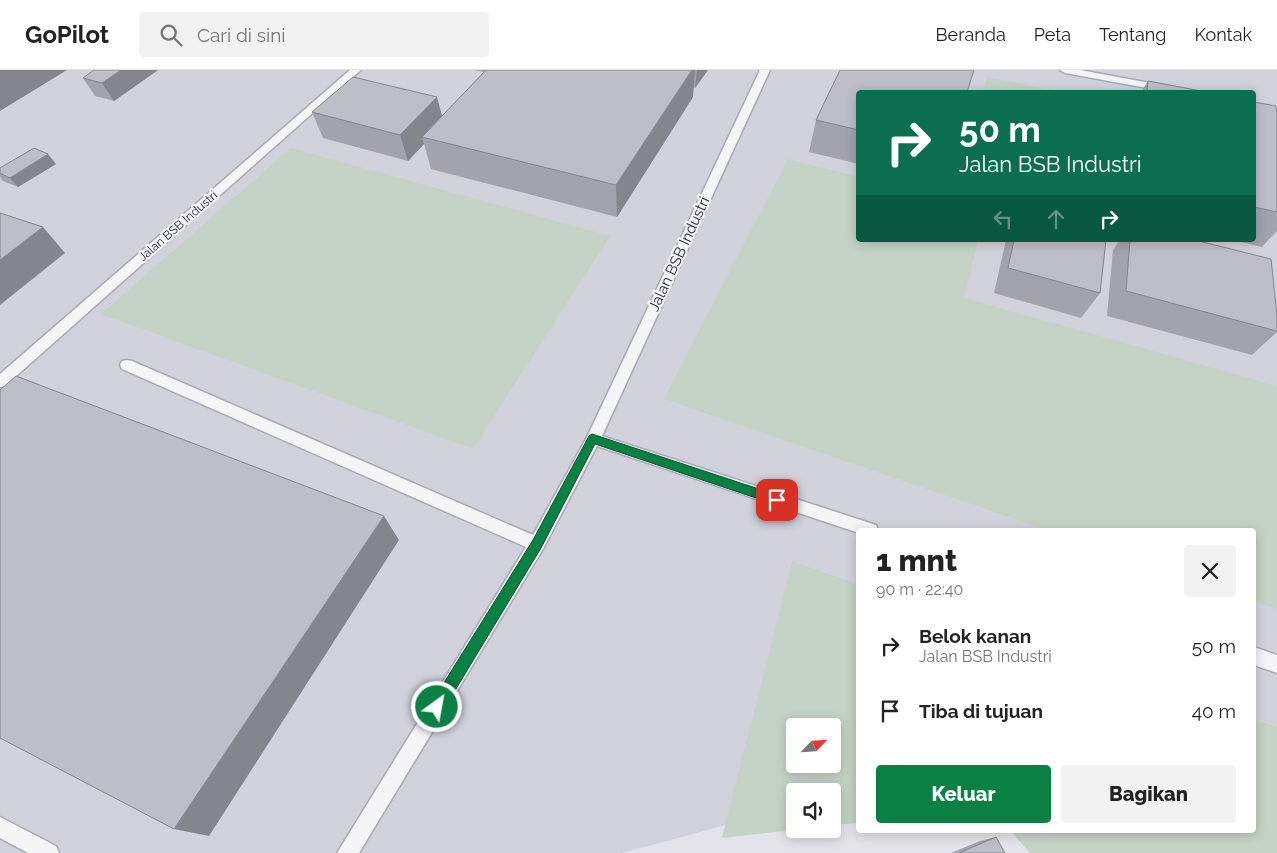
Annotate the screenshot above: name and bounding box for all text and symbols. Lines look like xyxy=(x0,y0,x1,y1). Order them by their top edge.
search box xyxy=(139,12,489,57)
text: GoPilot xyxy=(25,20,109,49)
icon: search xyxy=(157,21,185,49)
text: Cari di sini xyxy=(197,24,285,46)
text: Beranda xyxy=(936,24,1006,45)
text: Peta xyxy=(1034,24,1071,45)
text: Tentang xyxy=(1099,24,1166,45)
text: Kontak xyxy=(1194,24,1252,45)
text: 50 m xyxy=(959,109,1041,150)
icon: right xyxy=(876,110,941,175)
text: Jalan BSB Industri xyxy=(959,151,1142,177)
street label: Jalan BSB Industri xyxy=(136,188,220,264)
street label: Jalan BSB Industri xyxy=(645,194,713,314)
icon: left xyxy=(989,205,1017,233)
icon: ahead xyxy=(1042,205,1070,233)
icon: right xyxy=(1095,205,1123,233)
pin xyxy=(756,479,798,521)
icon: arrive xyxy=(763,486,791,514)
text: 1 mnt xyxy=(876,543,957,578)
button: close xyxy=(1184,545,1236,597)
text: 90 m · 22:40 xyxy=(876,580,963,599)
text: Belok kanan xyxy=(919,625,1031,647)
icon: right xyxy=(876,632,904,660)
text: 50 m xyxy=(1192,635,1236,657)
text: Jalan BSB Industri xyxy=(919,647,1052,666)
position arrow xyxy=(410,680,462,732)
icon: arrive xyxy=(876,697,904,725)
text: Tiba di tujuan xyxy=(919,700,1043,722)
text: 40 m xyxy=(1192,700,1236,722)
north arrow xyxy=(786,718,841,772)
map controls xyxy=(786,718,841,838)
button: Keluar xyxy=(876,765,1051,823)
button: Bagikan xyxy=(1061,765,1236,823)
button: sound xyxy=(786,783,841,838)

